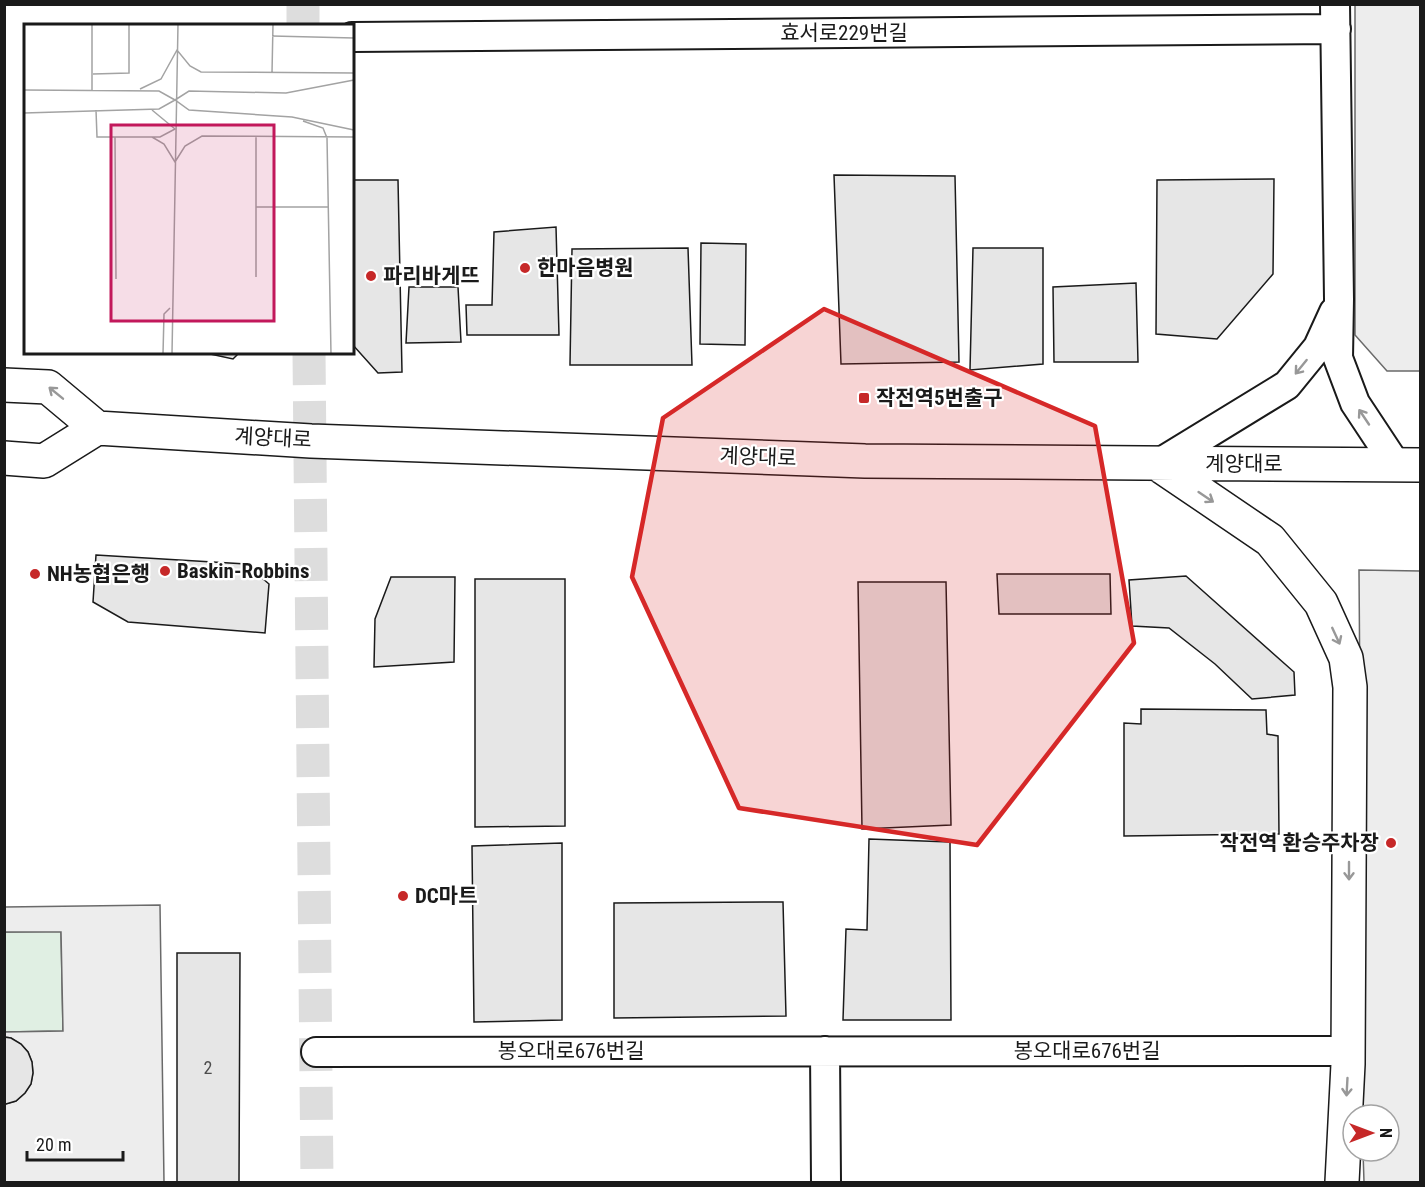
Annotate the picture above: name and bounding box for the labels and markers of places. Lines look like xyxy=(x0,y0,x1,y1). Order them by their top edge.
place label: 한마음병원 xyxy=(537,256,634,280)
marker: 한마음병원 xyxy=(518,261,532,275)
place label: 파리바게뜨 xyxy=(383,264,480,288)
marker: 파리바게뜨 xyxy=(364,269,378,283)
place label: 작전역5번출구 xyxy=(876,386,1003,410)
marker: 작전역5번출구 xyxy=(857,391,871,405)
place label: Baskin-Robbins xyxy=(177,559,309,583)
place label: NH농협은행 xyxy=(47,562,150,586)
marker: Baskin-Robbins xyxy=(158,564,172,578)
marker: NH농협은행 xyxy=(28,567,42,581)
place label: 작전역 환승주차장 xyxy=(1220,831,1379,855)
marker: 작전역 환승주차장 xyxy=(1384,836,1398,850)
place label: DC마트 xyxy=(415,884,477,908)
marker: DC마트 xyxy=(396,889,410,903)

